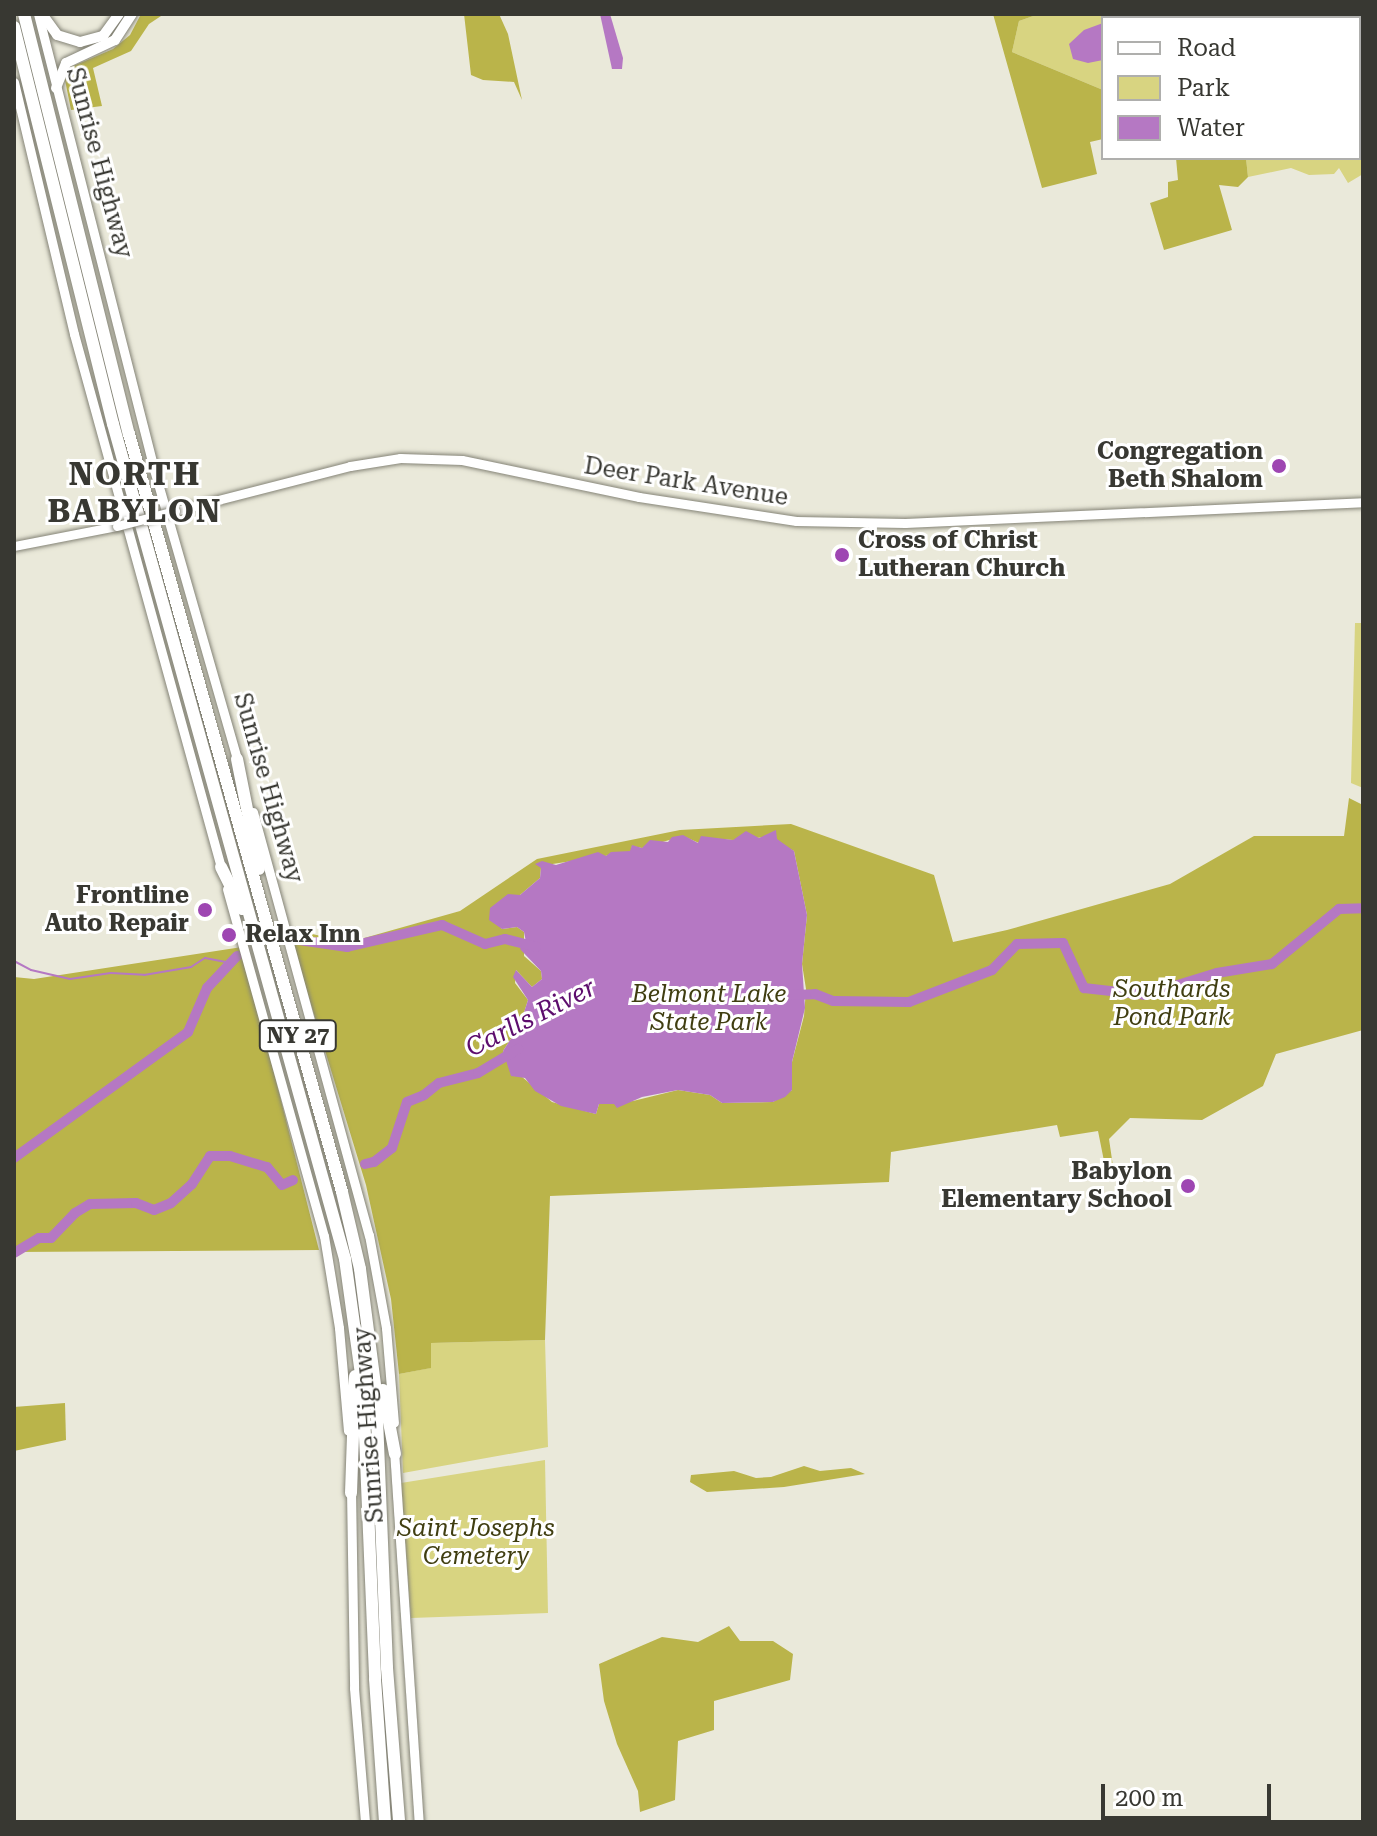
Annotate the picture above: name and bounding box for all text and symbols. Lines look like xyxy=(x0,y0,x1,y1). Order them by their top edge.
legend xyxy=(1101,16,1361,160)
text: Road xyxy=(1177,34,1236,62)
street label: Sunrise Highway xyxy=(60,65,138,261)
text: Park xyxy=(1177,74,1230,102)
text: Water xyxy=(1177,114,1245,142)
place label: Congregation Beth Shalom xyxy=(1097,438,1263,494)
street label: Deer Park Avenue xyxy=(582,452,790,512)
district label: NORTH BABYLON xyxy=(48,456,222,531)
marker: Congregation Beth Shalom xyxy=(1270,457,1288,475)
place label: Cross of Christ Lutheran Church xyxy=(858,527,1065,583)
marker: Cross of Christ Lutheran Church xyxy=(833,546,851,564)
street label: Sunrise Highway xyxy=(227,690,309,886)
place label: Frontline Auto Repair xyxy=(45,882,189,938)
marker: Frontline Auto Repair xyxy=(196,901,214,919)
place label: Relax Inn xyxy=(245,921,361,949)
marker: Relax Inn xyxy=(220,926,238,944)
water label: Carlls River xyxy=(461,972,601,1064)
park label: Southards Pond Park xyxy=(1113,976,1231,1032)
park label: Belmont Lake State Park xyxy=(632,981,786,1037)
road number: NY 27 xyxy=(258,1018,338,1054)
place label: Babylon Elementary School xyxy=(941,1158,1172,1214)
marker: Babylon Elementary School xyxy=(1179,1177,1197,1195)
street label: Sunrise Highway xyxy=(348,1326,390,1524)
park label: Saint Josephs Cemetery xyxy=(397,1515,555,1571)
scale bar xyxy=(1105,1768,1275,1818)
text: 200 m xyxy=(1115,1784,1183,1812)

